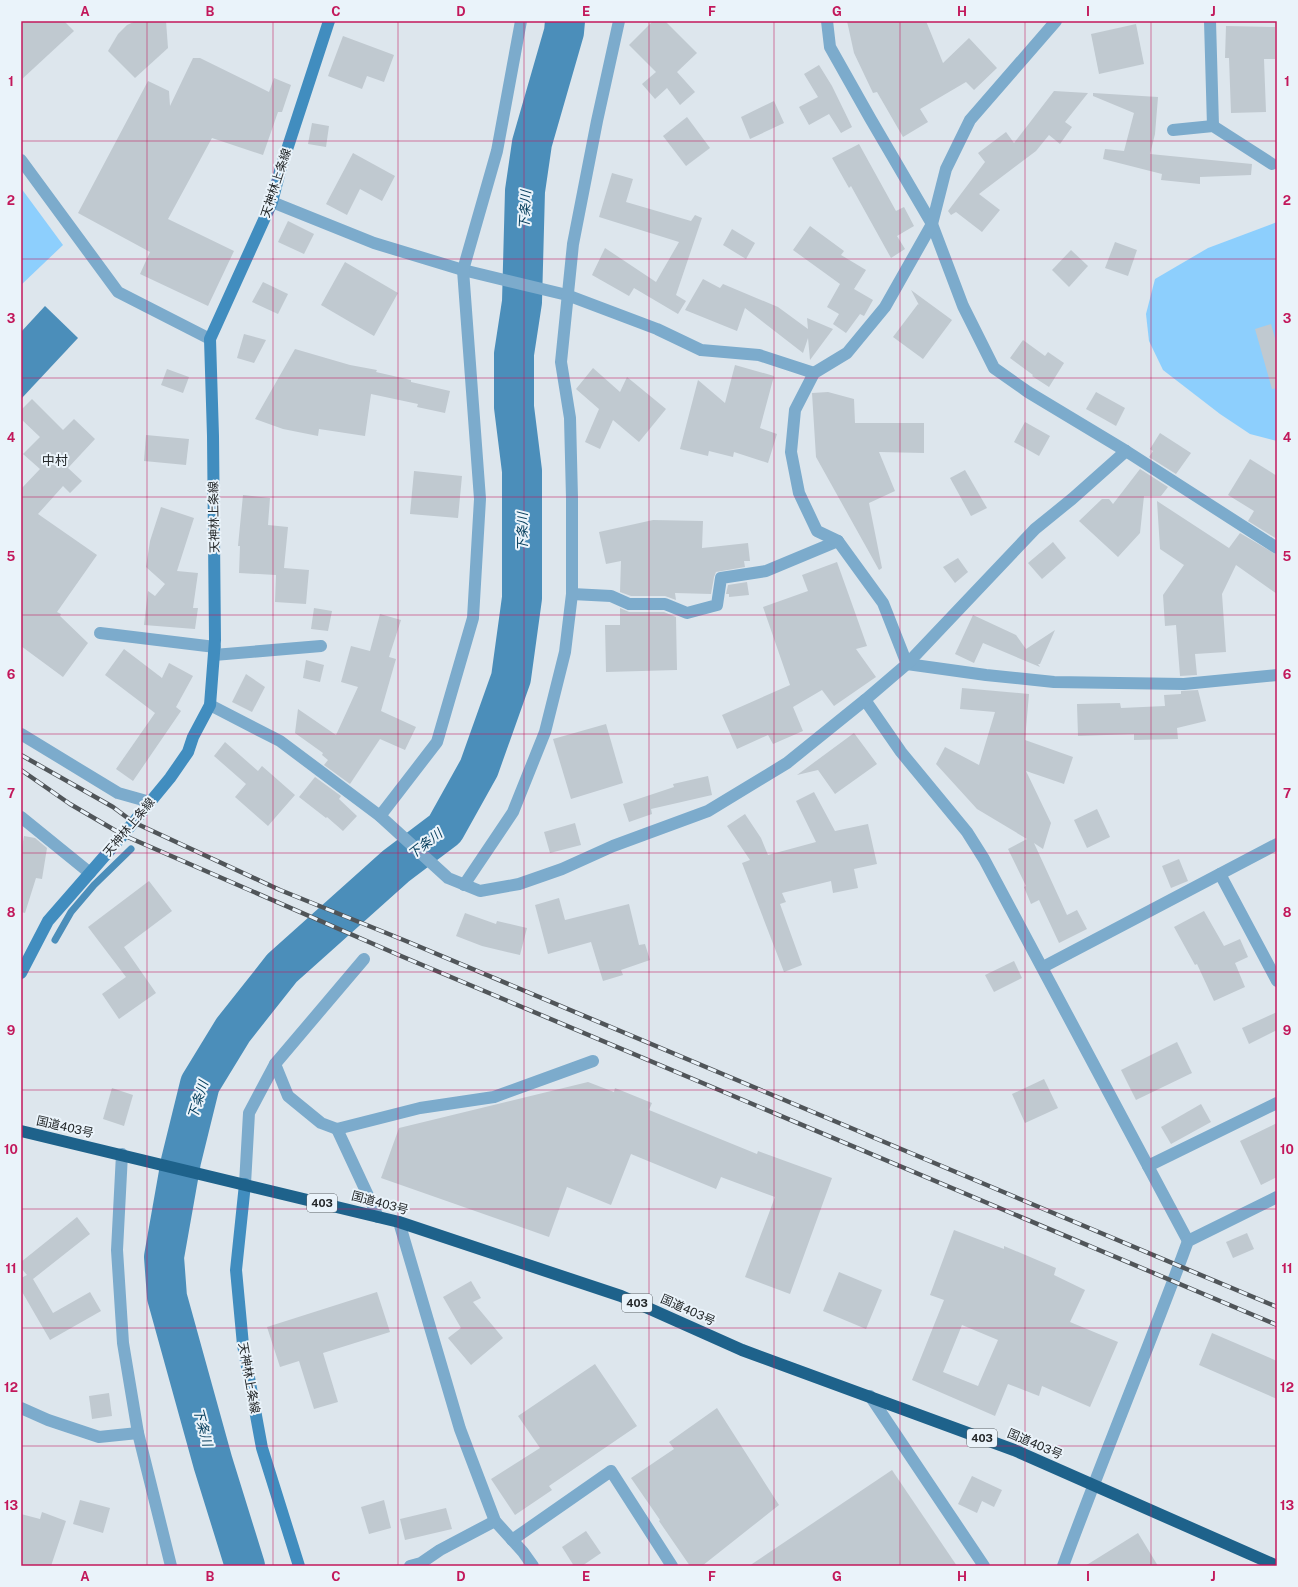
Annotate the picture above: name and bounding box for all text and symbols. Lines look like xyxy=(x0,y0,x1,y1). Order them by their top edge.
text: A xyxy=(80,4,90,19)
text: B xyxy=(206,4,215,19)
text: C xyxy=(331,4,341,19)
text: D xyxy=(456,4,466,19)
text: E xyxy=(582,4,590,19)
text: F xyxy=(708,4,716,19)
text: G xyxy=(832,4,842,19)
text: H xyxy=(957,4,967,19)
text: I xyxy=(1086,4,1090,19)
text: J xyxy=(1210,4,1216,19)
text: 1 xyxy=(8,74,14,89)
text: 1 xyxy=(1284,74,1290,89)
street label: 天神林上条線 xyxy=(258,147,294,219)
water label: 下条川 xyxy=(516,188,534,230)
text: 2 xyxy=(7,193,15,208)
text: 2 xyxy=(1283,193,1291,208)
text: 3 xyxy=(7,311,16,326)
text: 3 xyxy=(1283,311,1292,326)
text: 4 xyxy=(7,430,16,445)
text: 4 xyxy=(1283,430,1292,445)
district label: 中村 xyxy=(42,453,68,468)
street label: 天神林上条線 xyxy=(206,481,222,553)
water label: 下条川 xyxy=(515,511,530,552)
text: 5 xyxy=(7,549,16,564)
text: 5 xyxy=(1283,549,1292,564)
text: 6 xyxy=(7,667,16,682)
text: 6 xyxy=(1283,667,1292,682)
text: 7 xyxy=(7,786,15,801)
text: 7 xyxy=(1283,786,1291,801)
street label: 天神林上条線 xyxy=(100,795,158,859)
water label: 下条川 xyxy=(405,825,447,862)
text: 8 xyxy=(7,905,16,920)
text: 8 xyxy=(1283,905,1292,920)
text: 9 xyxy=(7,1023,15,1038)
text: 9 xyxy=(1283,1023,1291,1038)
water label: 下条川 xyxy=(185,1077,211,1121)
street label: 国道403号 xyxy=(35,1114,95,1140)
text: 10 xyxy=(4,1142,18,1157)
text: 10 xyxy=(1280,1142,1294,1157)
street label: 国道403号 xyxy=(350,1189,410,1217)
road number: 403 xyxy=(307,1194,337,1212)
text: 11 xyxy=(5,1261,17,1276)
text: 11 xyxy=(1281,1261,1293,1276)
street label: 国道403号 xyxy=(658,1292,718,1328)
road number: 403 xyxy=(622,1294,652,1312)
street label: 天神林上条線 xyxy=(236,1341,262,1415)
text: 12 xyxy=(4,1380,18,1395)
text: 12 xyxy=(1280,1380,1294,1395)
water label: 下条川 xyxy=(191,1406,216,1450)
street label: 国道403号 xyxy=(1005,1426,1065,1462)
road number: 403 xyxy=(967,1429,997,1447)
text: 13 xyxy=(4,1498,18,1513)
text: 13 xyxy=(1280,1498,1294,1513)
text: A xyxy=(80,1569,90,1584)
text: B xyxy=(206,1569,215,1584)
text: C xyxy=(331,1569,341,1584)
text: D xyxy=(456,1569,466,1584)
text: E xyxy=(582,1569,590,1584)
text: F xyxy=(708,1569,716,1584)
text: G xyxy=(832,1569,842,1584)
text: H xyxy=(957,1569,967,1584)
text: I xyxy=(1086,1569,1090,1584)
text: J xyxy=(1210,1569,1216,1584)

